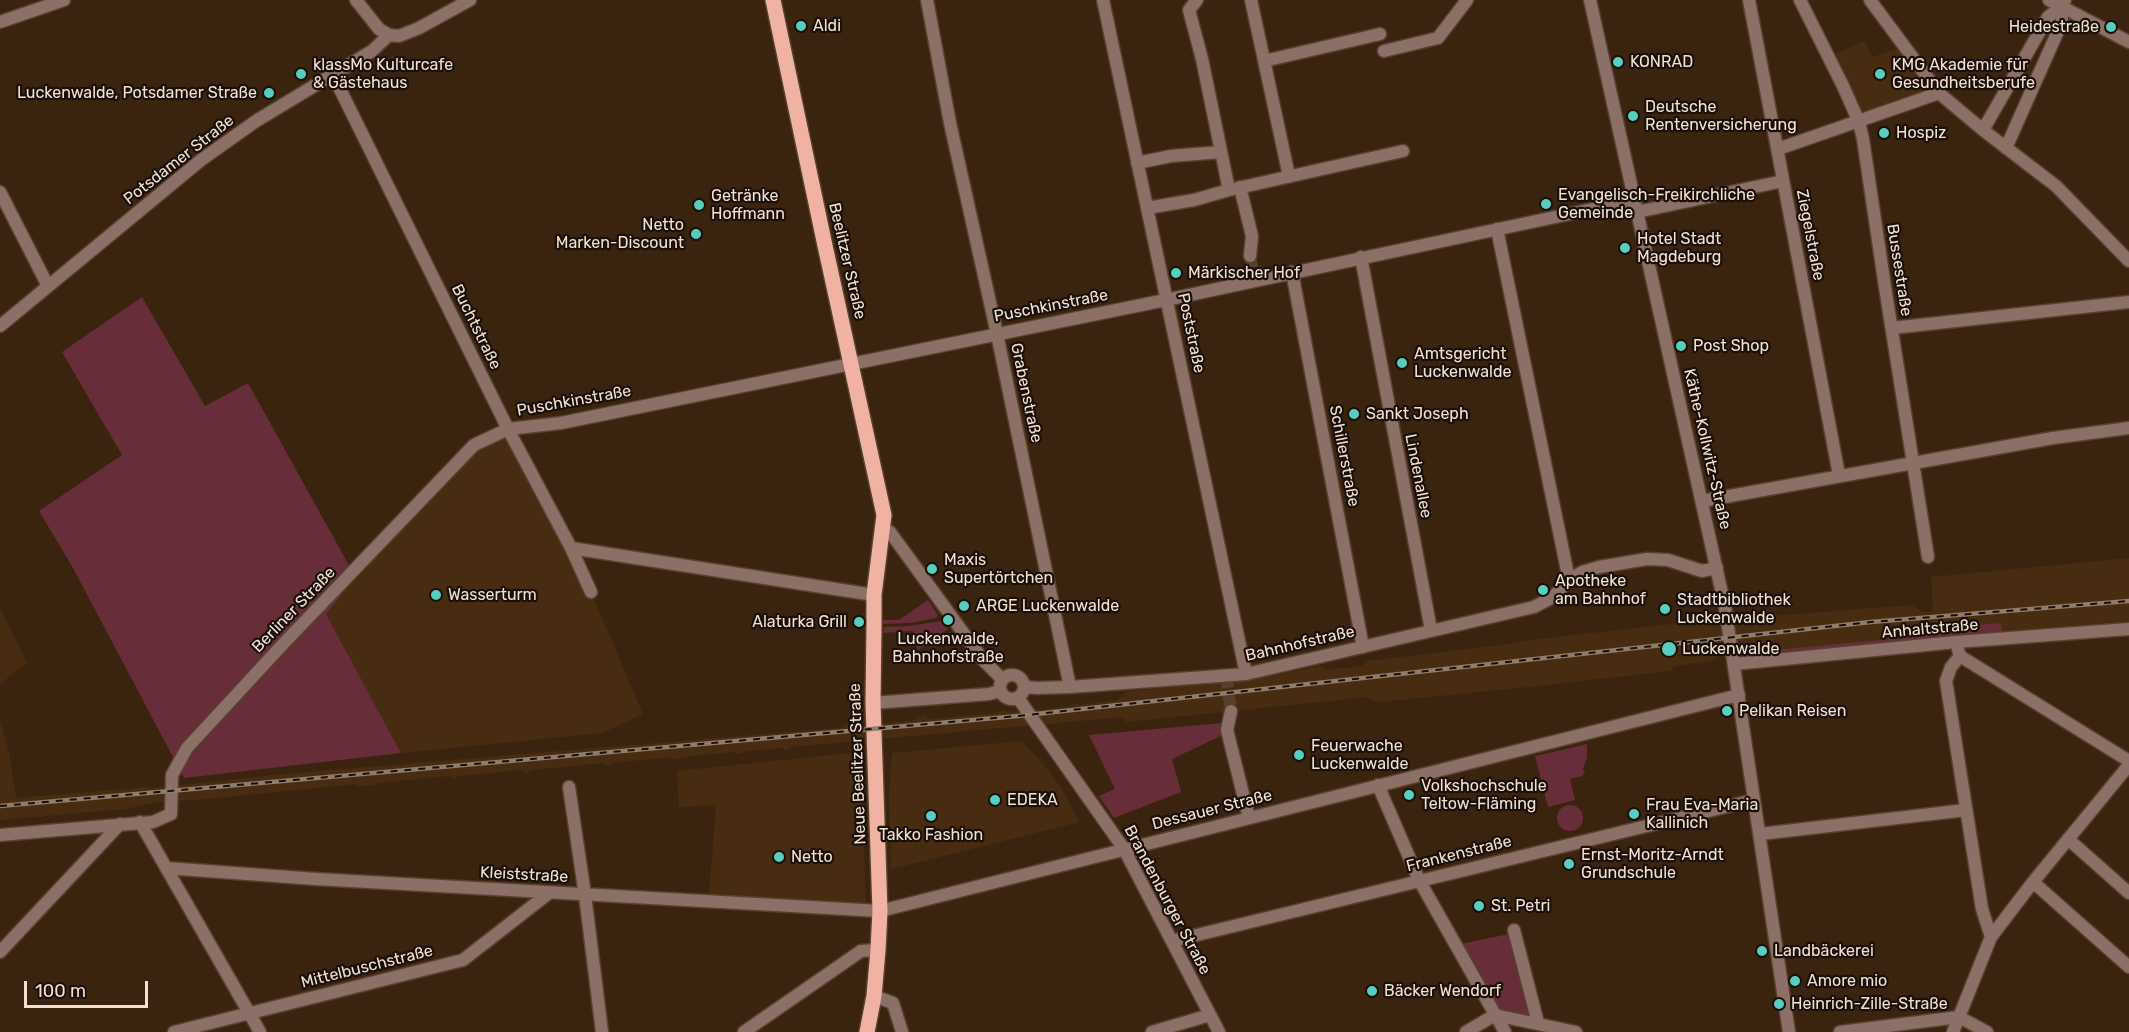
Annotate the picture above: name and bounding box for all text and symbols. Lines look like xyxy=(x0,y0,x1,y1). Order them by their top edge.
place label: Aldi xyxy=(813,16,841,36)
place label: Heidestraße xyxy=(2009,17,2099,37)
marker: Aldi xyxy=(794,19,808,33)
marker: Heidestraße xyxy=(2104,20,2118,34)
place label: KONRAD xyxy=(1630,52,1693,72)
place label: klassMo Kulturcafe & Gästehaus xyxy=(313,55,453,93)
marker: KONRAD xyxy=(1611,55,1625,69)
place label: KMG Akademie für Gesundheitsberufe xyxy=(1892,55,2035,93)
marker: klassMo Kulturcafe & Gästehaus xyxy=(294,67,308,81)
marker: KMG Akademie für Gesundheitsberufe xyxy=(1873,67,1887,81)
place label: Luckenwalde, Potsdamer Straße xyxy=(17,83,257,103)
marker: Luckenwalde, Potsdamer Straße xyxy=(262,86,276,100)
place label: Deutsche Rentenversicherung xyxy=(1645,97,1797,135)
marker: Deutsche Rentenversicherung xyxy=(1626,109,1640,123)
street label: Potsdamer Straße xyxy=(120,111,238,209)
place label: Hospiz xyxy=(1896,123,1946,143)
marker: Hospiz xyxy=(1877,126,1891,140)
place label: Evangelisch-Freikirchliche Gemeinde xyxy=(1558,185,1755,223)
place label: Getränke Hoffmann xyxy=(711,186,785,224)
street label: Ziegelstraße xyxy=(1792,188,1828,282)
marker: Evangelisch-Freikirchliche Gemeinde xyxy=(1539,197,1553,211)
marker: Getränke Hoffmann xyxy=(692,198,706,212)
street label: Beelitzer Straße xyxy=(824,201,870,321)
place label: Netto Marken-Discount xyxy=(556,215,684,253)
street label: Bussestraße xyxy=(1882,222,1916,318)
marker: Netto Marken-Discount xyxy=(689,227,703,241)
place label: Hotel Stadt Magdeburg xyxy=(1637,229,1721,267)
marker: Hotel Stadt Magdeburg xyxy=(1618,241,1632,255)
place label: Märkischer Hof xyxy=(1188,263,1300,283)
marker: Märkischer Hof xyxy=(1169,266,1183,280)
street label: Buchtstraße xyxy=(447,281,505,373)
street label: Puschkinstraße xyxy=(992,286,1110,326)
street label: Poststraße xyxy=(1173,291,1209,375)
place label: Post Shop xyxy=(1693,336,1769,356)
marker: Post Shop xyxy=(1674,339,1688,353)
street label: Grabenstraße xyxy=(1006,341,1046,445)
place label: Amtsgericht Luckenwalde xyxy=(1414,344,1511,382)
marker: Amtsgericht Luckenwalde xyxy=(1395,356,1409,370)
street label: Käthe-Kollwitz-Straße xyxy=(1679,367,1735,531)
street label: Puschkinstraße xyxy=(515,381,633,421)
street label: Schillerstraße xyxy=(1325,404,1363,508)
place label: Sankt Joseph xyxy=(1366,404,1469,424)
marker: Sankt Joseph xyxy=(1347,407,1361,421)
street label: Lindenallee xyxy=(1400,432,1436,520)
place label: Maxis Supertörtchen xyxy=(944,550,1053,588)
marker: Maxis Supertörtchen xyxy=(925,562,939,576)
street label: Berliner Straße xyxy=(248,563,340,657)
place label: Apotheke am Bahnhof xyxy=(1555,571,1646,609)
marker: Apotheke am Bahnhof xyxy=(1536,583,1550,597)
place label: Wasserturm xyxy=(448,585,537,605)
marker: Wasserturm xyxy=(429,588,443,602)
place label: Stadtbibliothek Luckenwalde xyxy=(1677,590,1791,628)
place label: ARGE Luckenwalde xyxy=(976,596,1119,616)
marker: ARGE Luckenwalde xyxy=(957,599,971,613)
marker: Stadtbibliothek Luckenwalde xyxy=(1658,602,1672,616)
place label: Alaturka Grill xyxy=(752,612,847,632)
marker: Luckenwalde, Bahnhofstraße xyxy=(941,613,955,627)
marker: Alaturka Grill xyxy=(852,615,866,629)
street label: Anhaltstraße xyxy=(1881,615,1979,643)
street label: Bahnhofstraße xyxy=(1244,622,1356,666)
place label: Luckenwalde, Bahnhofstraße xyxy=(892,629,1004,667)
place label: Luckenwalde xyxy=(1682,639,1779,659)
marker: Luckenwalde xyxy=(1660,640,1678,658)
street label: Neue Beelitzer Straße xyxy=(846,683,870,845)
place label: Pelikan Reisen xyxy=(1739,701,1846,721)
marker: Pelikan Reisen xyxy=(1720,704,1734,718)
place label: Feuerwache Luckenwalde xyxy=(1311,736,1408,774)
marker: Feuerwache Luckenwalde xyxy=(1292,748,1306,762)
place label: Volkshochschule Teltow-Fläming xyxy=(1421,776,1547,814)
street label: Dessauer Straße xyxy=(1150,786,1274,834)
marker: Volkshochschule Teltow-Fläming xyxy=(1402,788,1416,802)
place label: EDEKA xyxy=(1007,790,1058,810)
marker: EDEKA xyxy=(988,793,1002,807)
place label: Frau Eva-Maria Kallinich xyxy=(1646,795,1758,833)
marker: Frau Eva-Maria Kallinich xyxy=(1627,807,1641,821)
marker: Takko Fashion xyxy=(924,809,938,823)
street label: Brandenburger Straße xyxy=(1119,822,1215,978)
place label: Takko Fashion xyxy=(879,825,983,845)
street label: Frankenstraße xyxy=(1404,832,1514,876)
place label: Ernst-Moritz-Arndt Grundschule xyxy=(1581,845,1724,883)
place label: Netto xyxy=(791,847,833,867)
marker: Netto xyxy=(772,850,786,864)
marker: Ernst-Moritz-Arndt Grundschule xyxy=(1562,857,1576,871)
street label: Kleiststraße xyxy=(479,863,569,887)
place label: St. Petri xyxy=(1491,896,1550,916)
marker: St. Petri xyxy=(1472,899,1486,913)
street label: Mittelbuschstraße xyxy=(299,941,435,993)
place label: Landbäckerei xyxy=(1774,941,1874,961)
marker: Landbäckerei xyxy=(1755,944,1769,958)
scale bar xyxy=(27,969,152,1007)
place label: Amore mio xyxy=(1807,971,1887,991)
marker: Amore mio xyxy=(1788,974,1802,988)
text: 100 m xyxy=(35,980,86,1002)
place label: Bäcker Wendorf xyxy=(1384,981,1501,1001)
marker: Bäcker Wendorf xyxy=(1365,984,1379,998)
place label: Heinrich-Zille-Straße xyxy=(1791,994,1948,1014)
marker: Heinrich-Zille-Straße xyxy=(1772,997,1786,1011)

